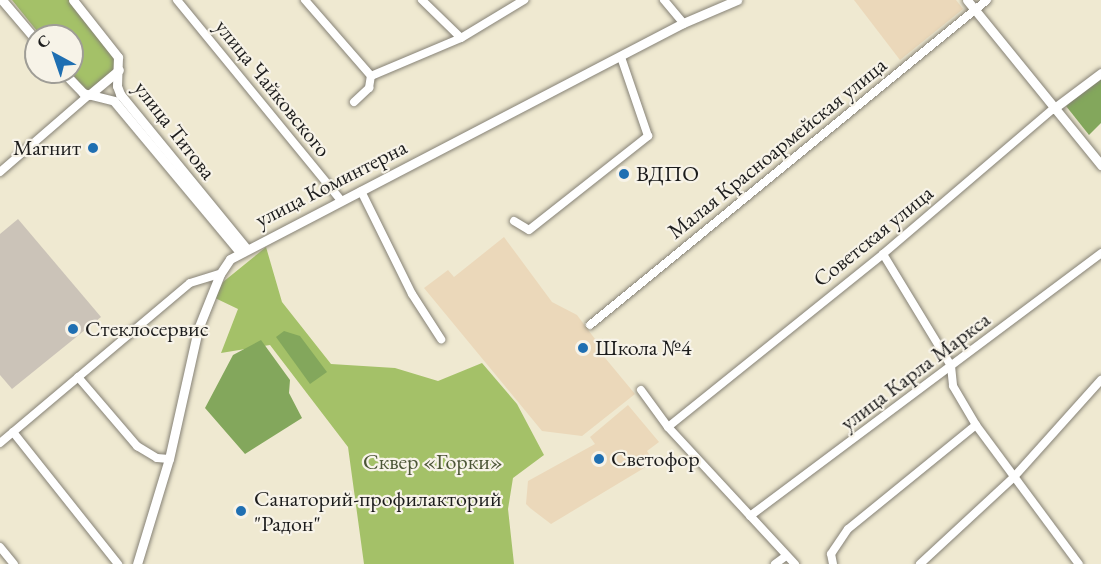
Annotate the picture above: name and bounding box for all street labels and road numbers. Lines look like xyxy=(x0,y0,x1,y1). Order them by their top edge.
street label: улица Чайковского xyxy=(209,14,337,162)
street label: Малая Красноармейская улица xyxy=(662,52,892,244)
street label: улица Титова xyxy=(128,75,222,185)
street label: улица Коминтерна xyxy=(251,133,411,233)
street label: Советская улица xyxy=(808,180,938,292)
street label: улица Карла Маркса xyxy=(835,306,995,436)

